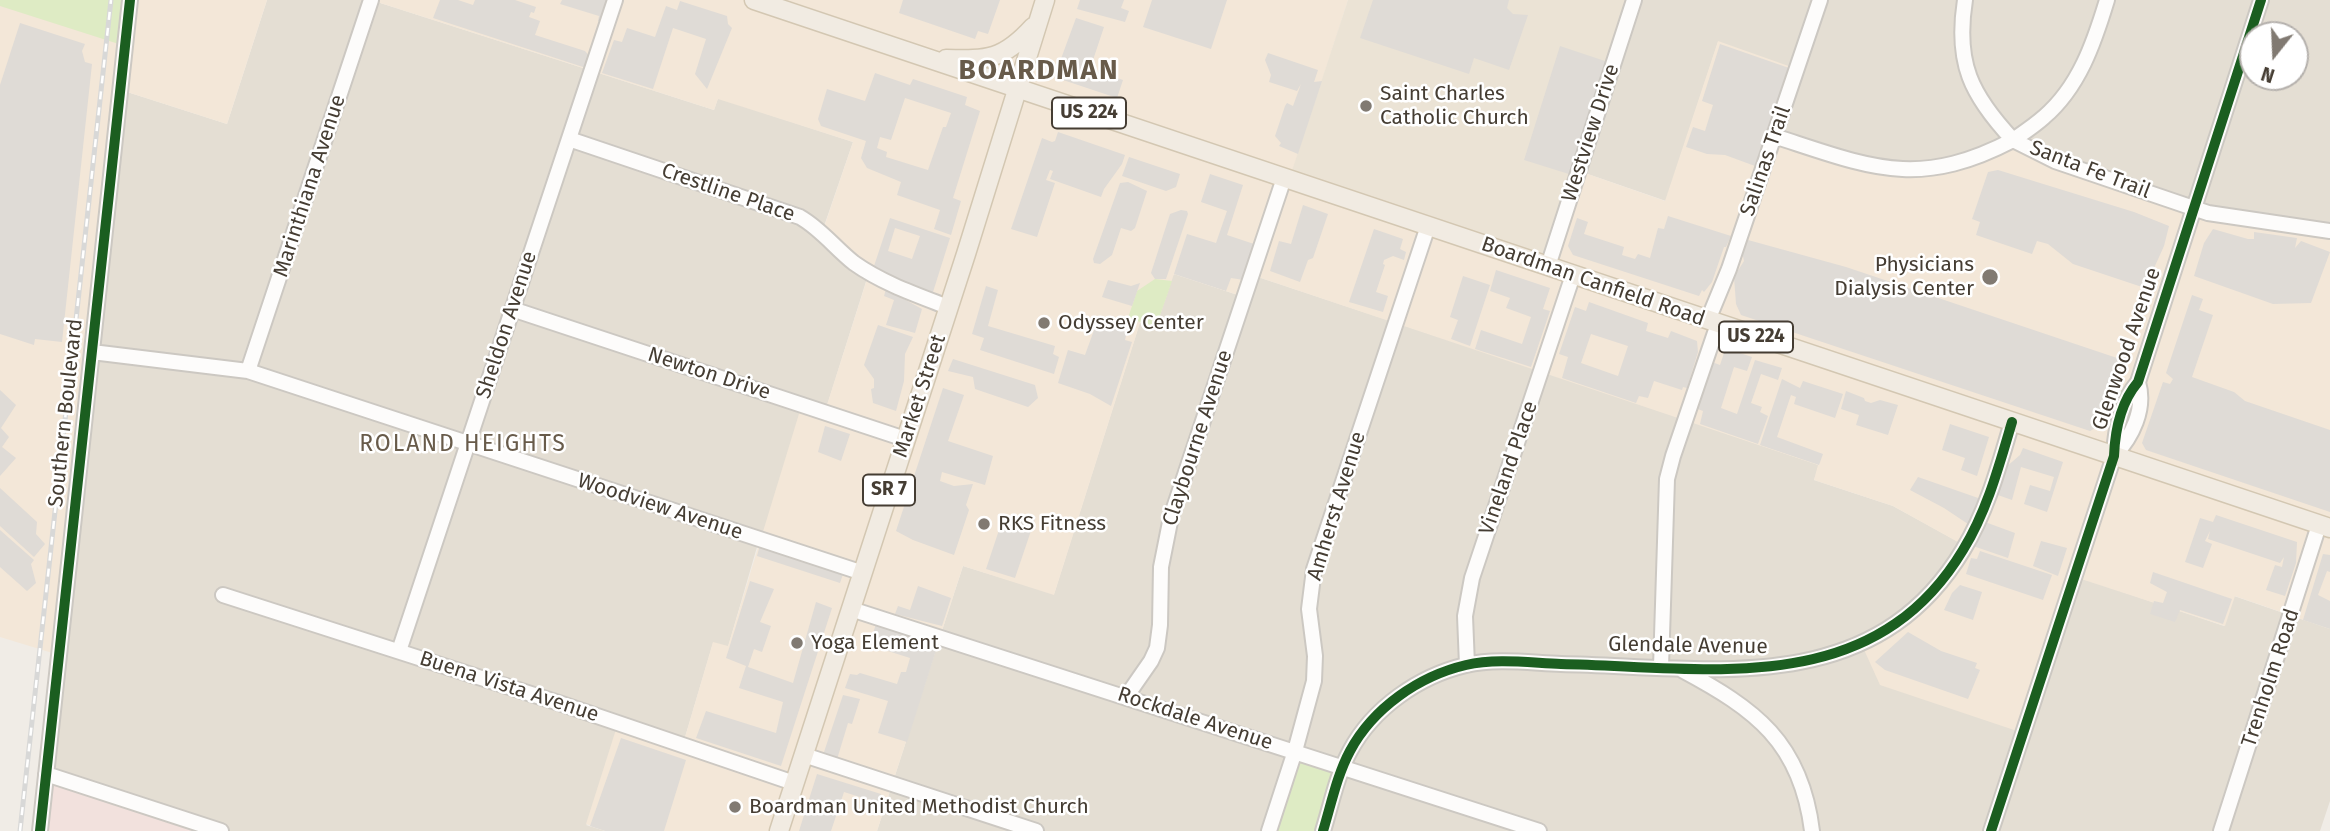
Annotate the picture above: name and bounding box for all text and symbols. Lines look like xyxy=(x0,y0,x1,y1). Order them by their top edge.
north arrow xyxy=(2239,21,2309,91)
district label: BOARDMAN xyxy=(959,54,1119,88)
street label: Westview Drive xyxy=(1557,61,1625,205)
text: N xyxy=(2258,62,2278,87)
place label: Saint Charles Catholic Church xyxy=(1380,81,1529,131)
street label: Marinthiana Avenue xyxy=(269,92,351,280)
road number: US 224 xyxy=(1052,97,1126,128)
marker: Saint Charles Catholic Church xyxy=(1358,98,1374,114)
street label: Salinas Trail xyxy=(1735,103,1797,219)
street label: Santa Fe Trail xyxy=(2026,135,2154,205)
street label: Crestline Place xyxy=(658,158,798,228)
street label: Boardman Canfield Road xyxy=(1478,232,1708,332)
street label: Sheldon Avenue xyxy=(471,248,543,402)
place label: Physicians Dialysis Center xyxy=(1834,252,1974,302)
street label: Glenwood Avenue xyxy=(2087,264,2167,434)
marker: Physicians Dialysis Center xyxy=(1980,267,2000,287)
place label: Odyssey Center xyxy=(1058,310,1204,336)
marker: Odyssey Center xyxy=(1036,315,1052,331)
street label: Southern Boulevard xyxy=(44,318,88,508)
road number: US 224 xyxy=(1719,322,1793,352)
street label: Market Street xyxy=(888,331,952,461)
street label: Newton Drive xyxy=(644,342,774,406)
street label: Claybourne Avenue xyxy=(1158,347,1238,529)
street label: Vineland Place xyxy=(1474,398,1544,538)
street label: Amherst Avenue xyxy=(1302,429,1372,583)
district label: ROLAND HEIGHTS xyxy=(361,431,565,459)
street label: Woodview Avenue xyxy=(574,468,746,546)
road number: SR 7 xyxy=(863,475,915,505)
place label: RKS Fitness xyxy=(998,511,1106,537)
marker: RKS Fitness xyxy=(976,516,992,532)
street label: Trenholm Road xyxy=(2237,606,2305,750)
place label: Yoga Element xyxy=(811,630,939,656)
street label: Glendale Avenue xyxy=(1608,632,1768,660)
marker: Yoga Element xyxy=(789,635,805,651)
street label: Buena Vista Avenue xyxy=(416,646,602,728)
street label: Rockdale Avenue xyxy=(1114,682,1276,756)
place label: Boardman United Methodist Church xyxy=(749,794,1089,820)
marker: Boardman United Methodist Church xyxy=(727,799,743,815)

